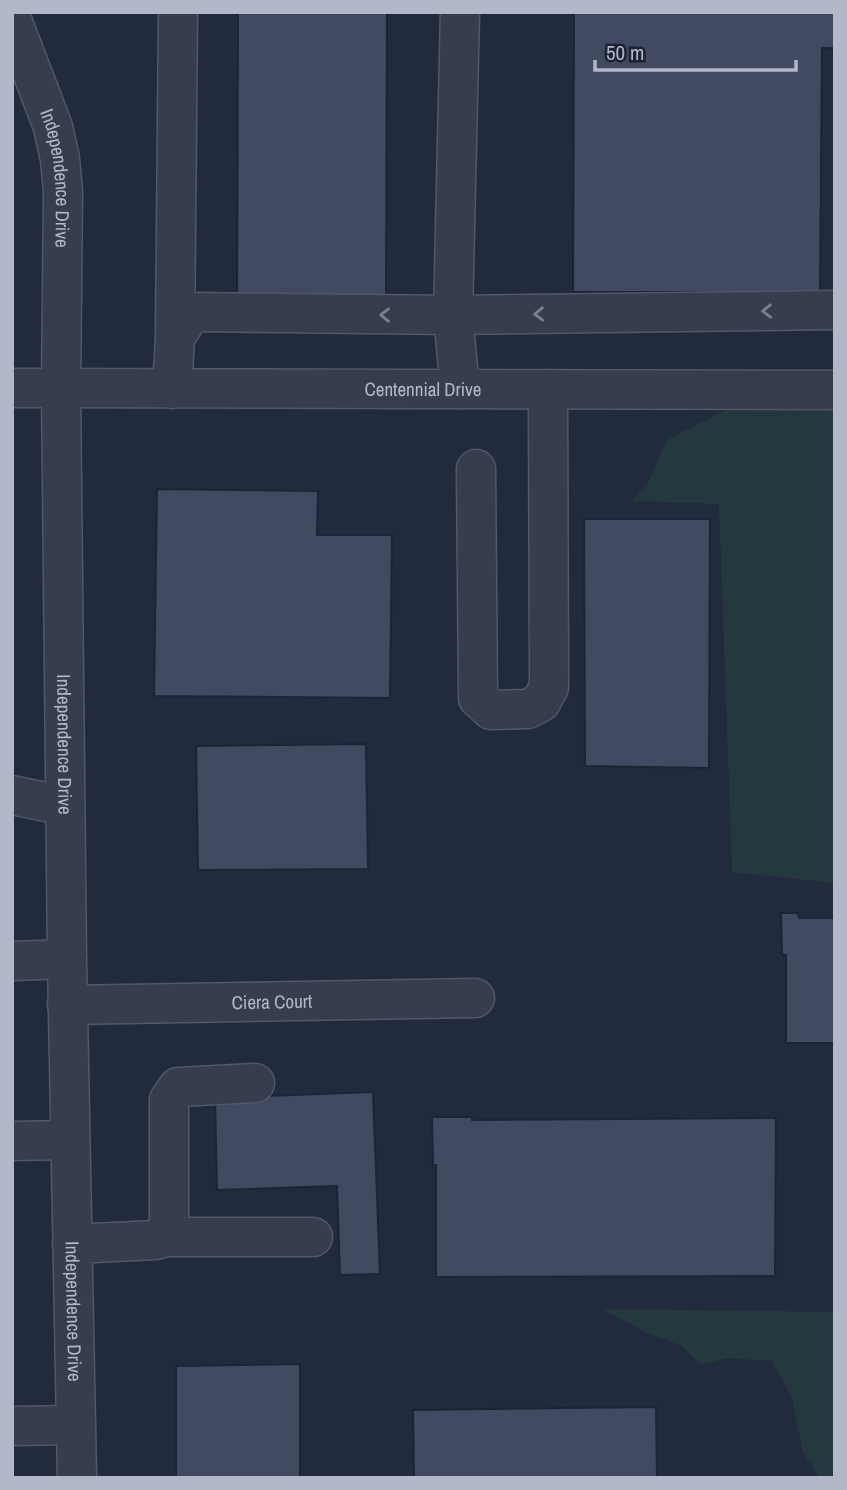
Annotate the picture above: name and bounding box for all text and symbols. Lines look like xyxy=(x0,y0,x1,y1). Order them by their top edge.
scale bar xyxy=(595,28,796,72)
text: 50 m xyxy=(606,38,644,67)
street label: Independence Drive xyxy=(34,105,76,248)
one-way arrow xyxy=(761,303,771,319)
one-way arrow xyxy=(533,306,544,322)
one-way arrow xyxy=(379,307,390,322)
street label: Centennial Drive xyxy=(364,376,482,402)
street label: Independence Drive xyxy=(51,674,78,815)
street label: Ciera Court xyxy=(231,988,313,1015)
street label: Independence Drive xyxy=(59,1241,88,1382)

